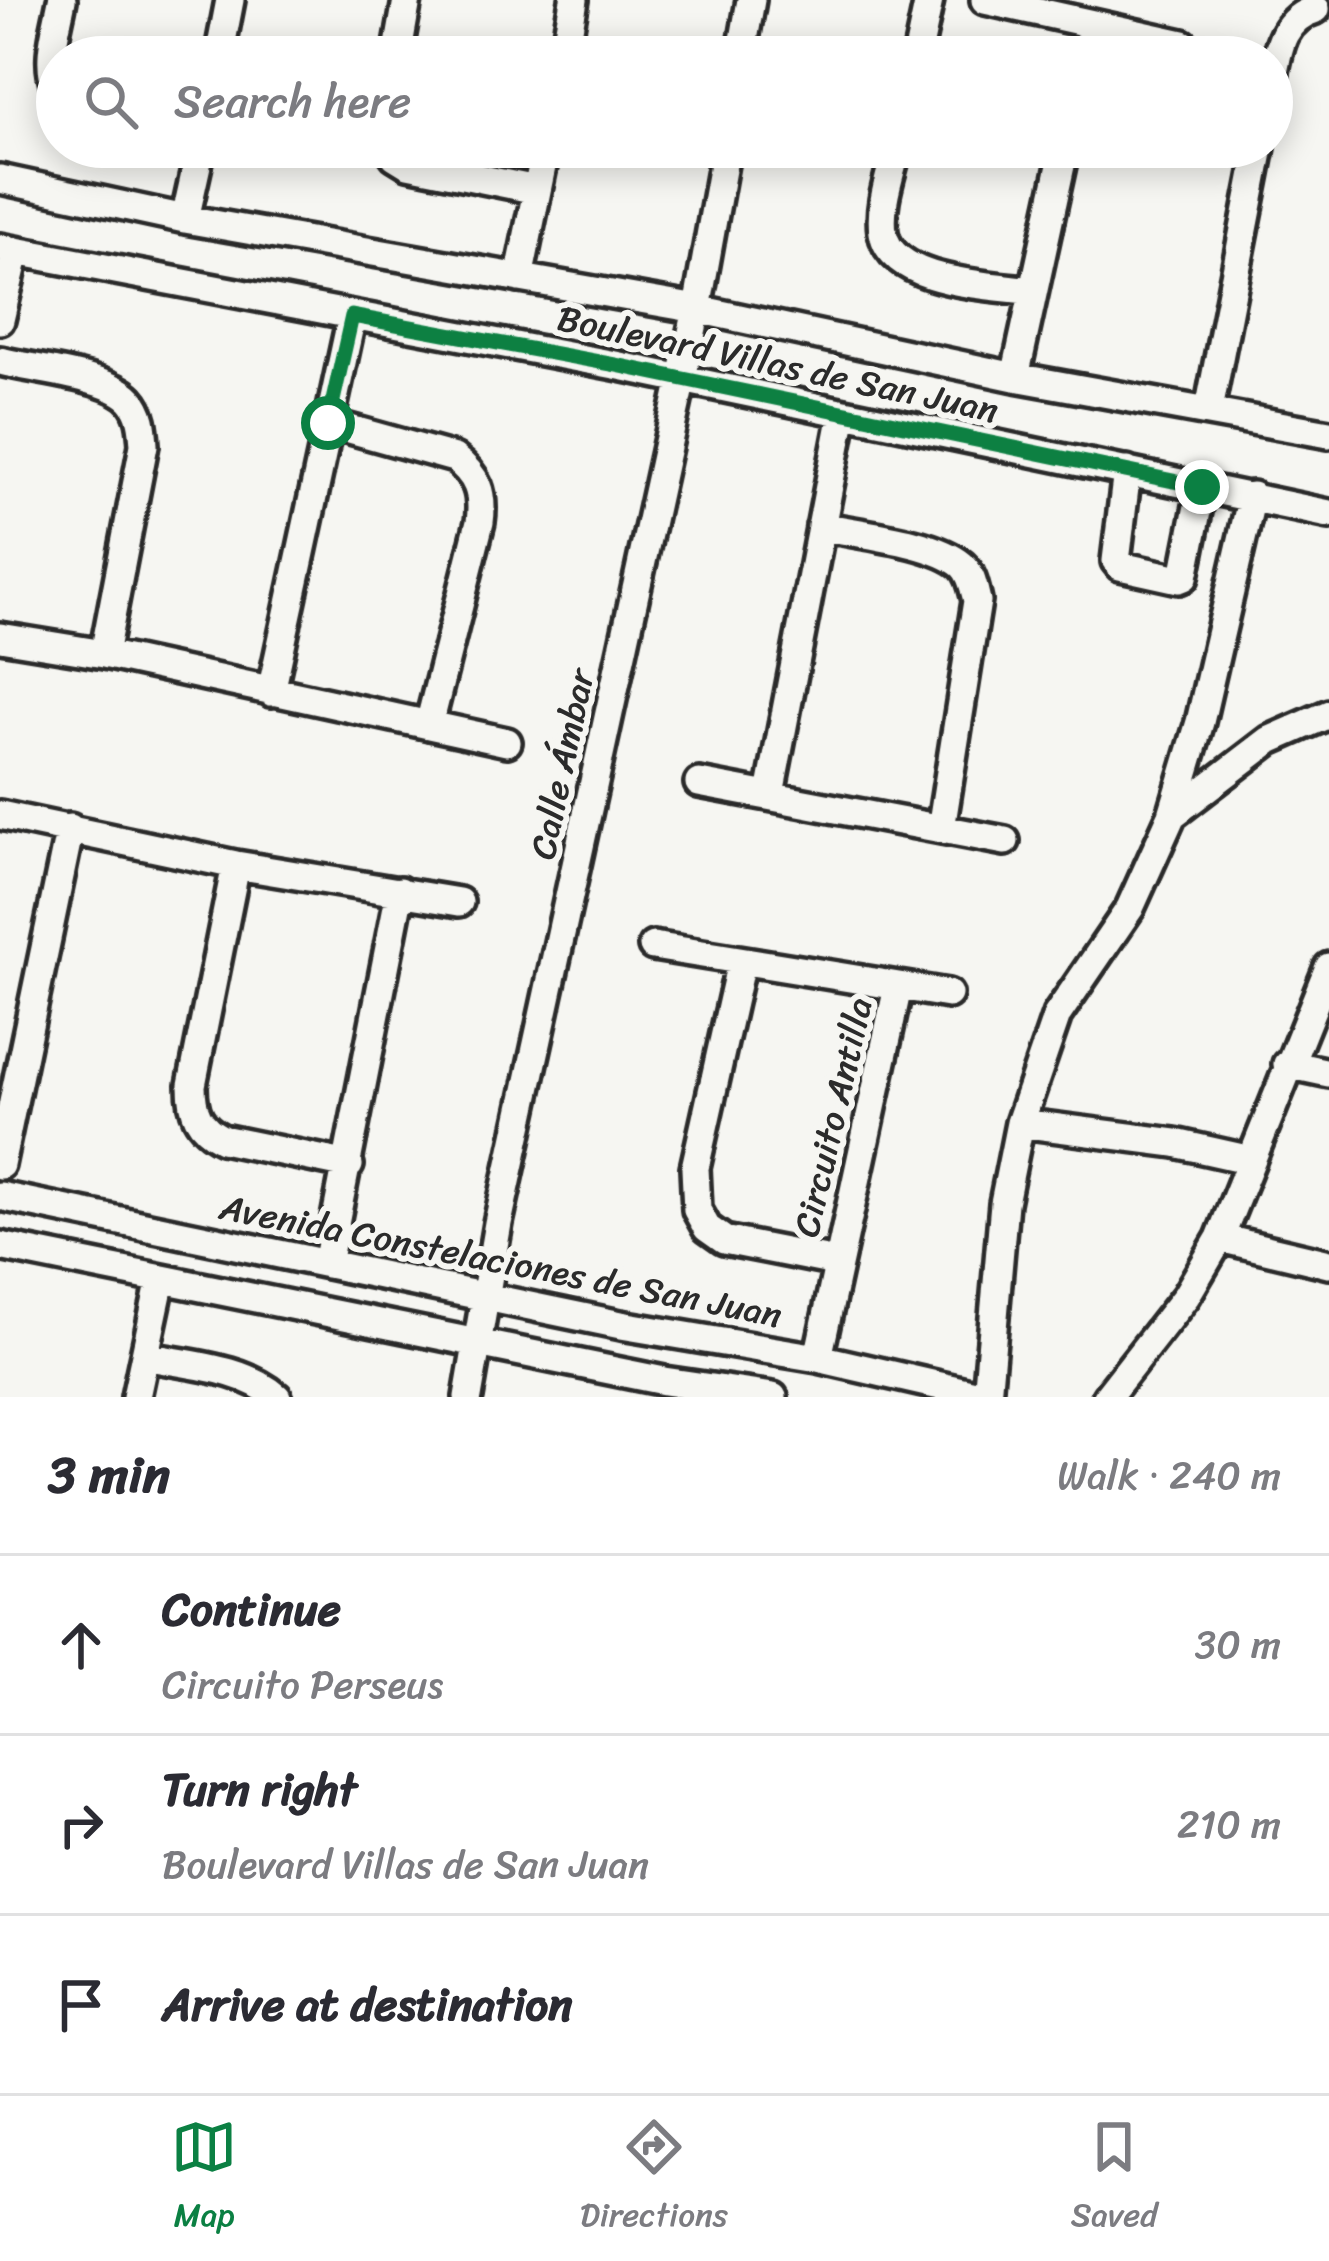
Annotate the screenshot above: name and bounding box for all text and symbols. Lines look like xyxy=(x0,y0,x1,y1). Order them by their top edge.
search box xyxy=(36,36,1293,168)
text: Search here xyxy=(174,62,411,142)
icon: search xyxy=(78,69,144,135)
street label: Boulevard Villas de San Juan xyxy=(551,286,1004,442)
route start xyxy=(301,396,355,450)
route end xyxy=(1175,460,1229,514)
street label: Calle Ámbar xyxy=(511,661,614,865)
street label: Circuito Antilla xyxy=(774,991,892,1243)
street label: Avenida Constelaciones de San Juan xyxy=(213,1175,788,1347)
text: 3 min xyxy=(48,1430,170,1520)
text: Walk · 240 m xyxy=(1057,1441,1281,1510)
text: Continue xyxy=(162,1570,341,1650)
text: 30 m xyxy=(1195,1610,1281,1679)
icon: ahead xyxy=(48,1612,114,1678)
text: Circuito Perseus xyxy=(162,1650,443,1719)
text: Turn right xyxy=(162,1750,357,1830)
text: 210 m xyxy=(1177,1790,1281,1859)
icon: right xyxy=(48,1792,114,1858)
text: Boulevard Villas de San Juan xyxy=(162,1830,649,1899)
text: Arrive at destination xyxy=(162,1965,572,2045)
icon: arrive xyxy=(48,1972,114,2038)
tab: Map xyxy=(171,2114,237,2244)
tab: Directions xyxy=(580,2114,728,2244)
tab: Saved xyxy=(1071,2114,1158,2244)

